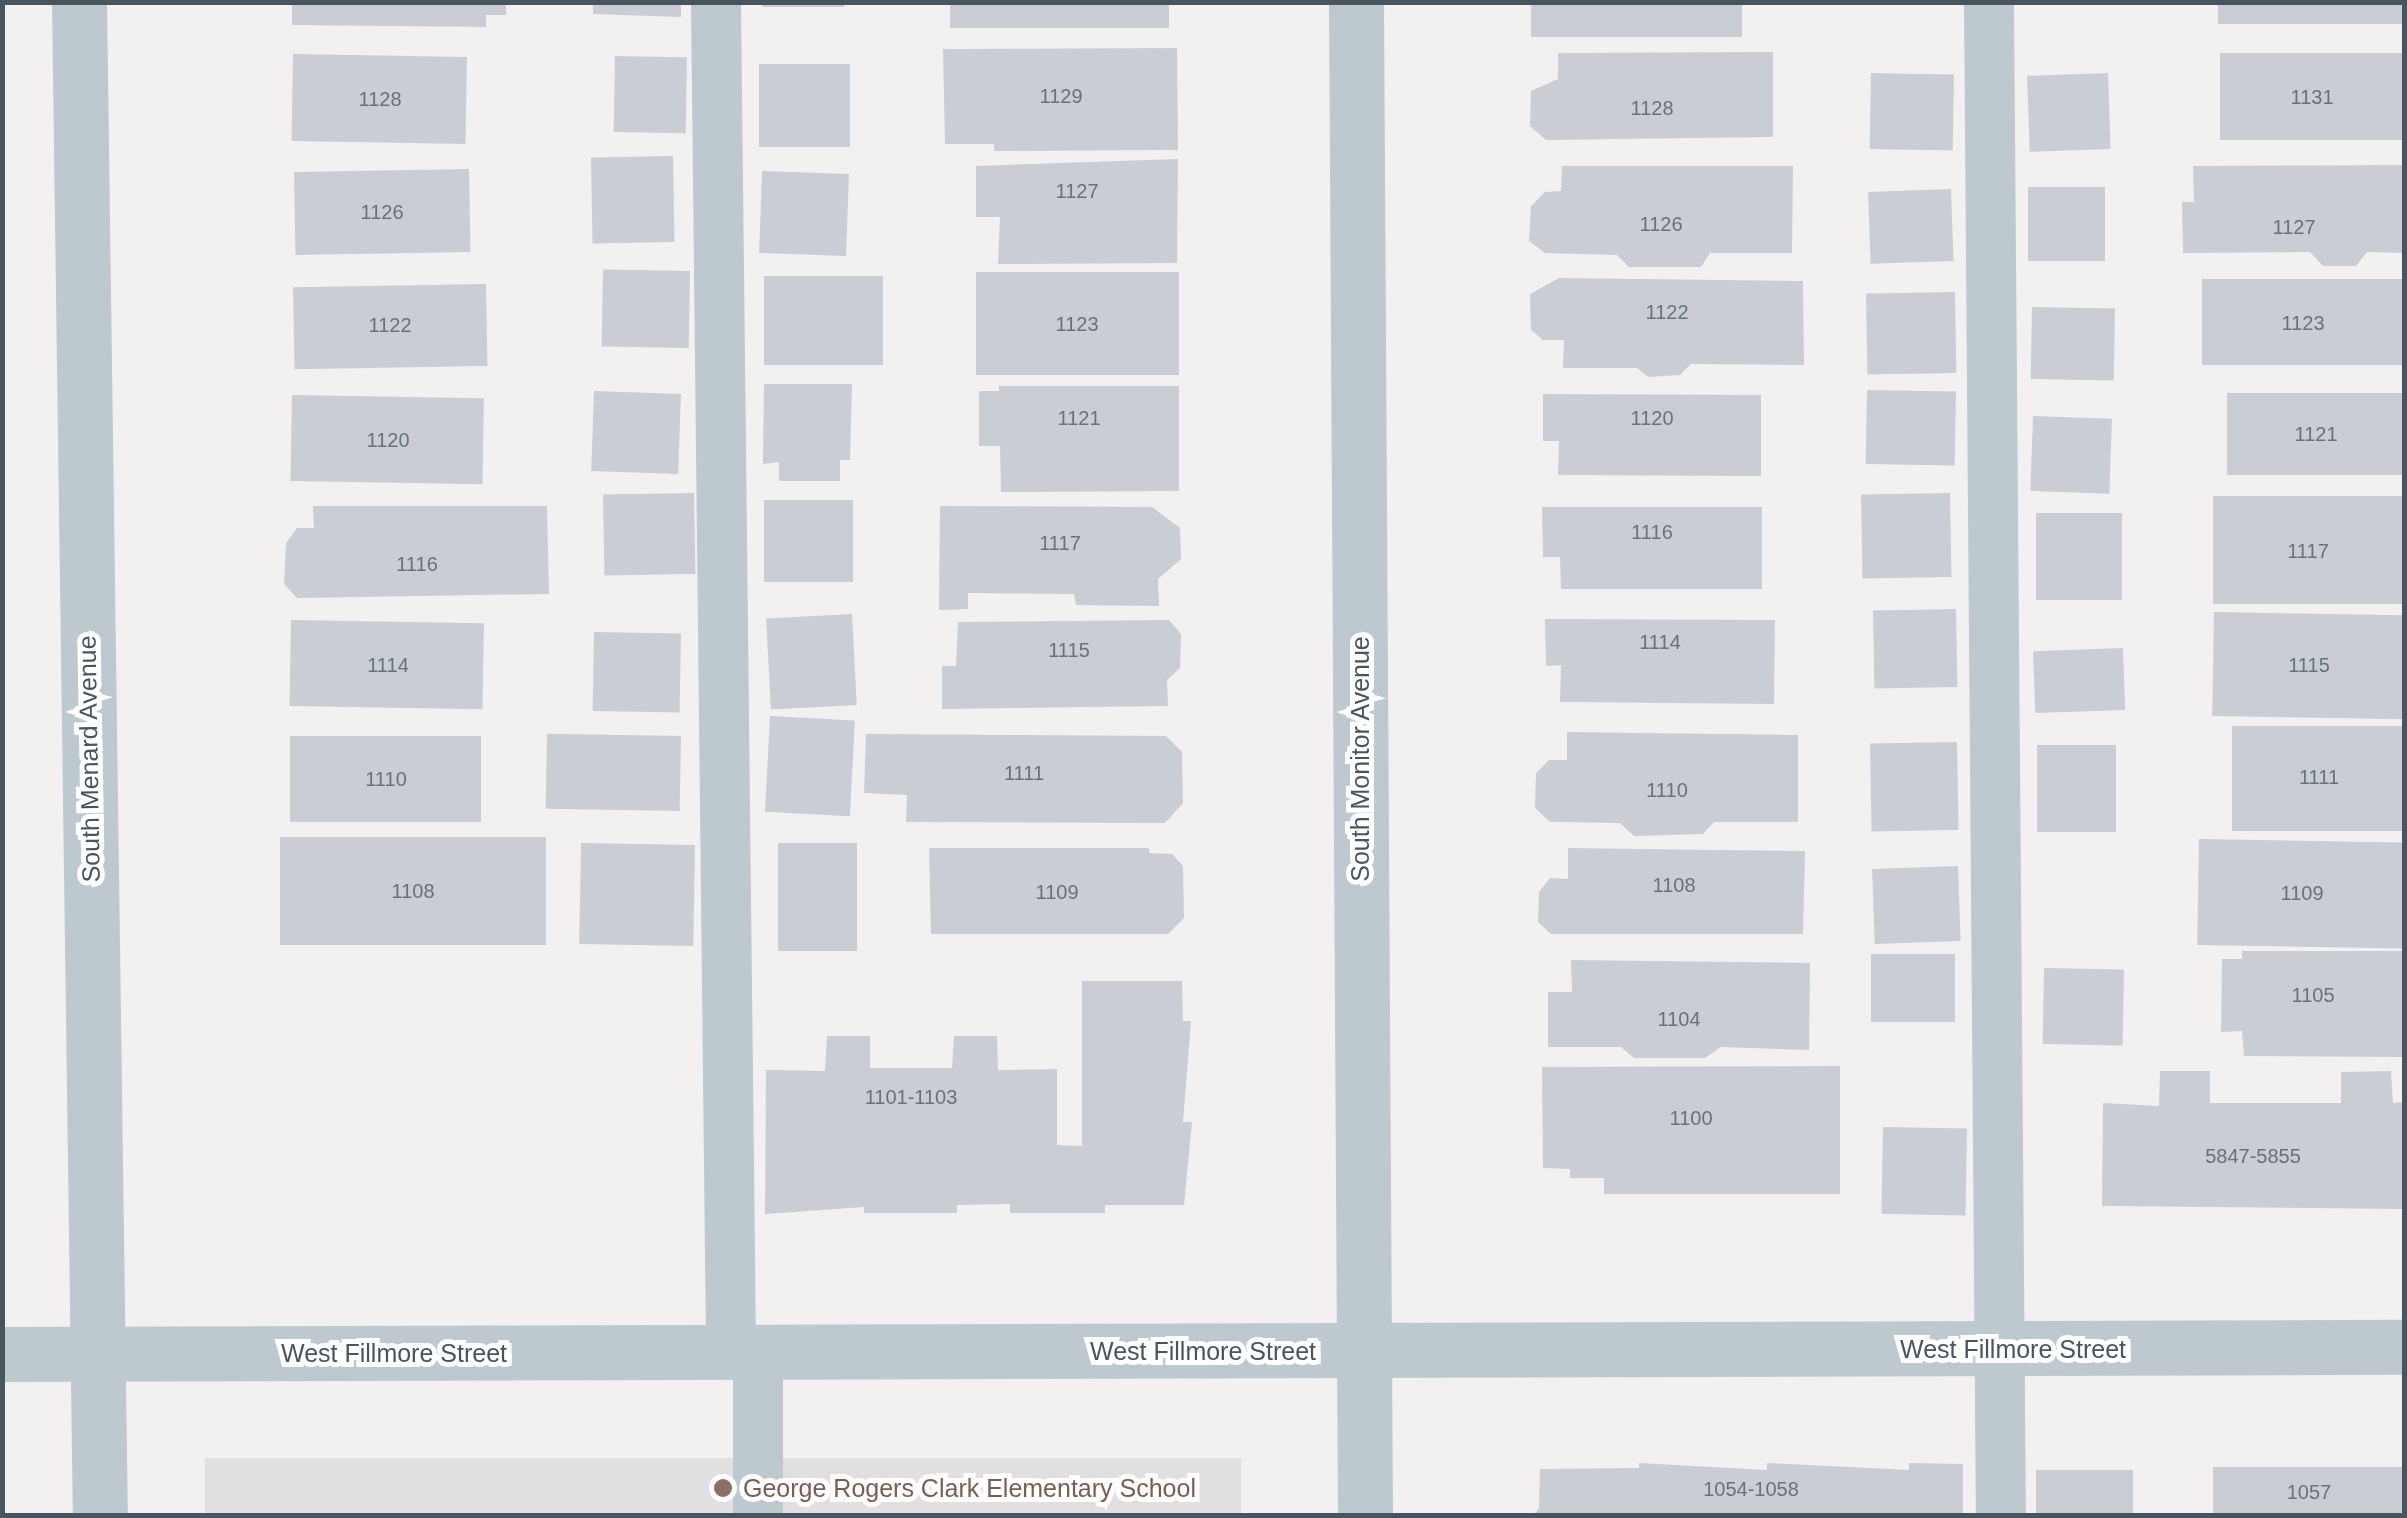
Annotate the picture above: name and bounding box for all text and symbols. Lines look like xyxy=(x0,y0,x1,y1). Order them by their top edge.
house number: 1129 xyxy=(1039,84,1083,108)
house number: 1131 xyxy=(2290,85,2334,109)
house number: 1128 xyxy=(358,87,402,111)
house number: 1128 xyxy=(1630,96,1674,120)
house number: 1127 xyxy=(1055,179,1099,203)
house number: 1126 xyxy=(360,200,404,224)
house number: 1126 xyxy=(1639,212,1683,236)
house number: 1127 xyxy=(2272,215,2316,239)
house number: 1122 xyxy=(1645,300,1689,324)
house number: 1123 xyxy=(2281,311,2325,335)
house number: 1123 xyxy=(1055,312,1099,336)
house number: 1122 xyxy=(368,313,412,337)
house number: 1121 xyxy=(1057,406,1101,430)
house number: 1120 xyxy=(1630,406,1674,430)
house number: 1121 xyxy=(2294,422,2338,446)
house number: 1120 xyxy=(366,428,410,452)
house number: 1116 xyxy=(1631,520,1673,544)
house number: 1117 xyxy=(1039,531,1081,555)
house number: 1117 xyxy=(2287,539,2329,563)
house number: 1116 xyxy=(396,552,438,576)
house number: 1114 xyxy=(1639,630,1681,654)
street label: South Menard Avenue xyxy=(72,635,106,883)
street label: South Monitor Avenue xyxy=(1345,636,1375,882)
house number: 1115 xyxy=(1048,638,1090,662)
house number: 1114 xyxy=(367,653,409,677)
house number: 1115 xyxy=(2288,653,2330,677)
house number: 1111 xyxy=(1004,761,1044,785)
house number: 1111 xyxy=(2299,765,2339,789)
house number: 1110 xyxy=(365,767,407,791)
house number: 1110 xyxy=(1646,778,1688,802)
house number: 1108 xyxy=(1652,873,1696,897)
house number: 1108 xyxy=(391,879,435,903)
house number: 1109 xyxy=(1035,880,1079,904)
house number: 1109 xyxy=(2280,881,2324,905)
house number: 1105 xyxy=(2291,983,2335,1007)
house number: 1104 xyxy=(1657,1007,1701,1031)
house number: 1101-1103 xyxy=(865,1085,957,1109)
house number: 1100 xyxy=(1669,1106,1713,1130)
house number: 5847-5855 xyxy=(2205,1144,2301,1168)
street label: West Fillmore Street xyxy=(1900,1334,2126,1364)
street label: West Fillmore Street xyxy=(1090,1336,1316,1366)
street label: West Fillmore Street xyxy=(281,1338,507,1368)
place label: George Rogers Clark Elementary School xyxy=(743,1473,1196,1503)
marker: George Rogers Clark Elementary School xyxy=(712,1477,734,1499)
house number: 1054-1058 xyxy=(1703,1477,1799,1501)
house number: 1057 xyxy=(2287,1480,2331,1504)

